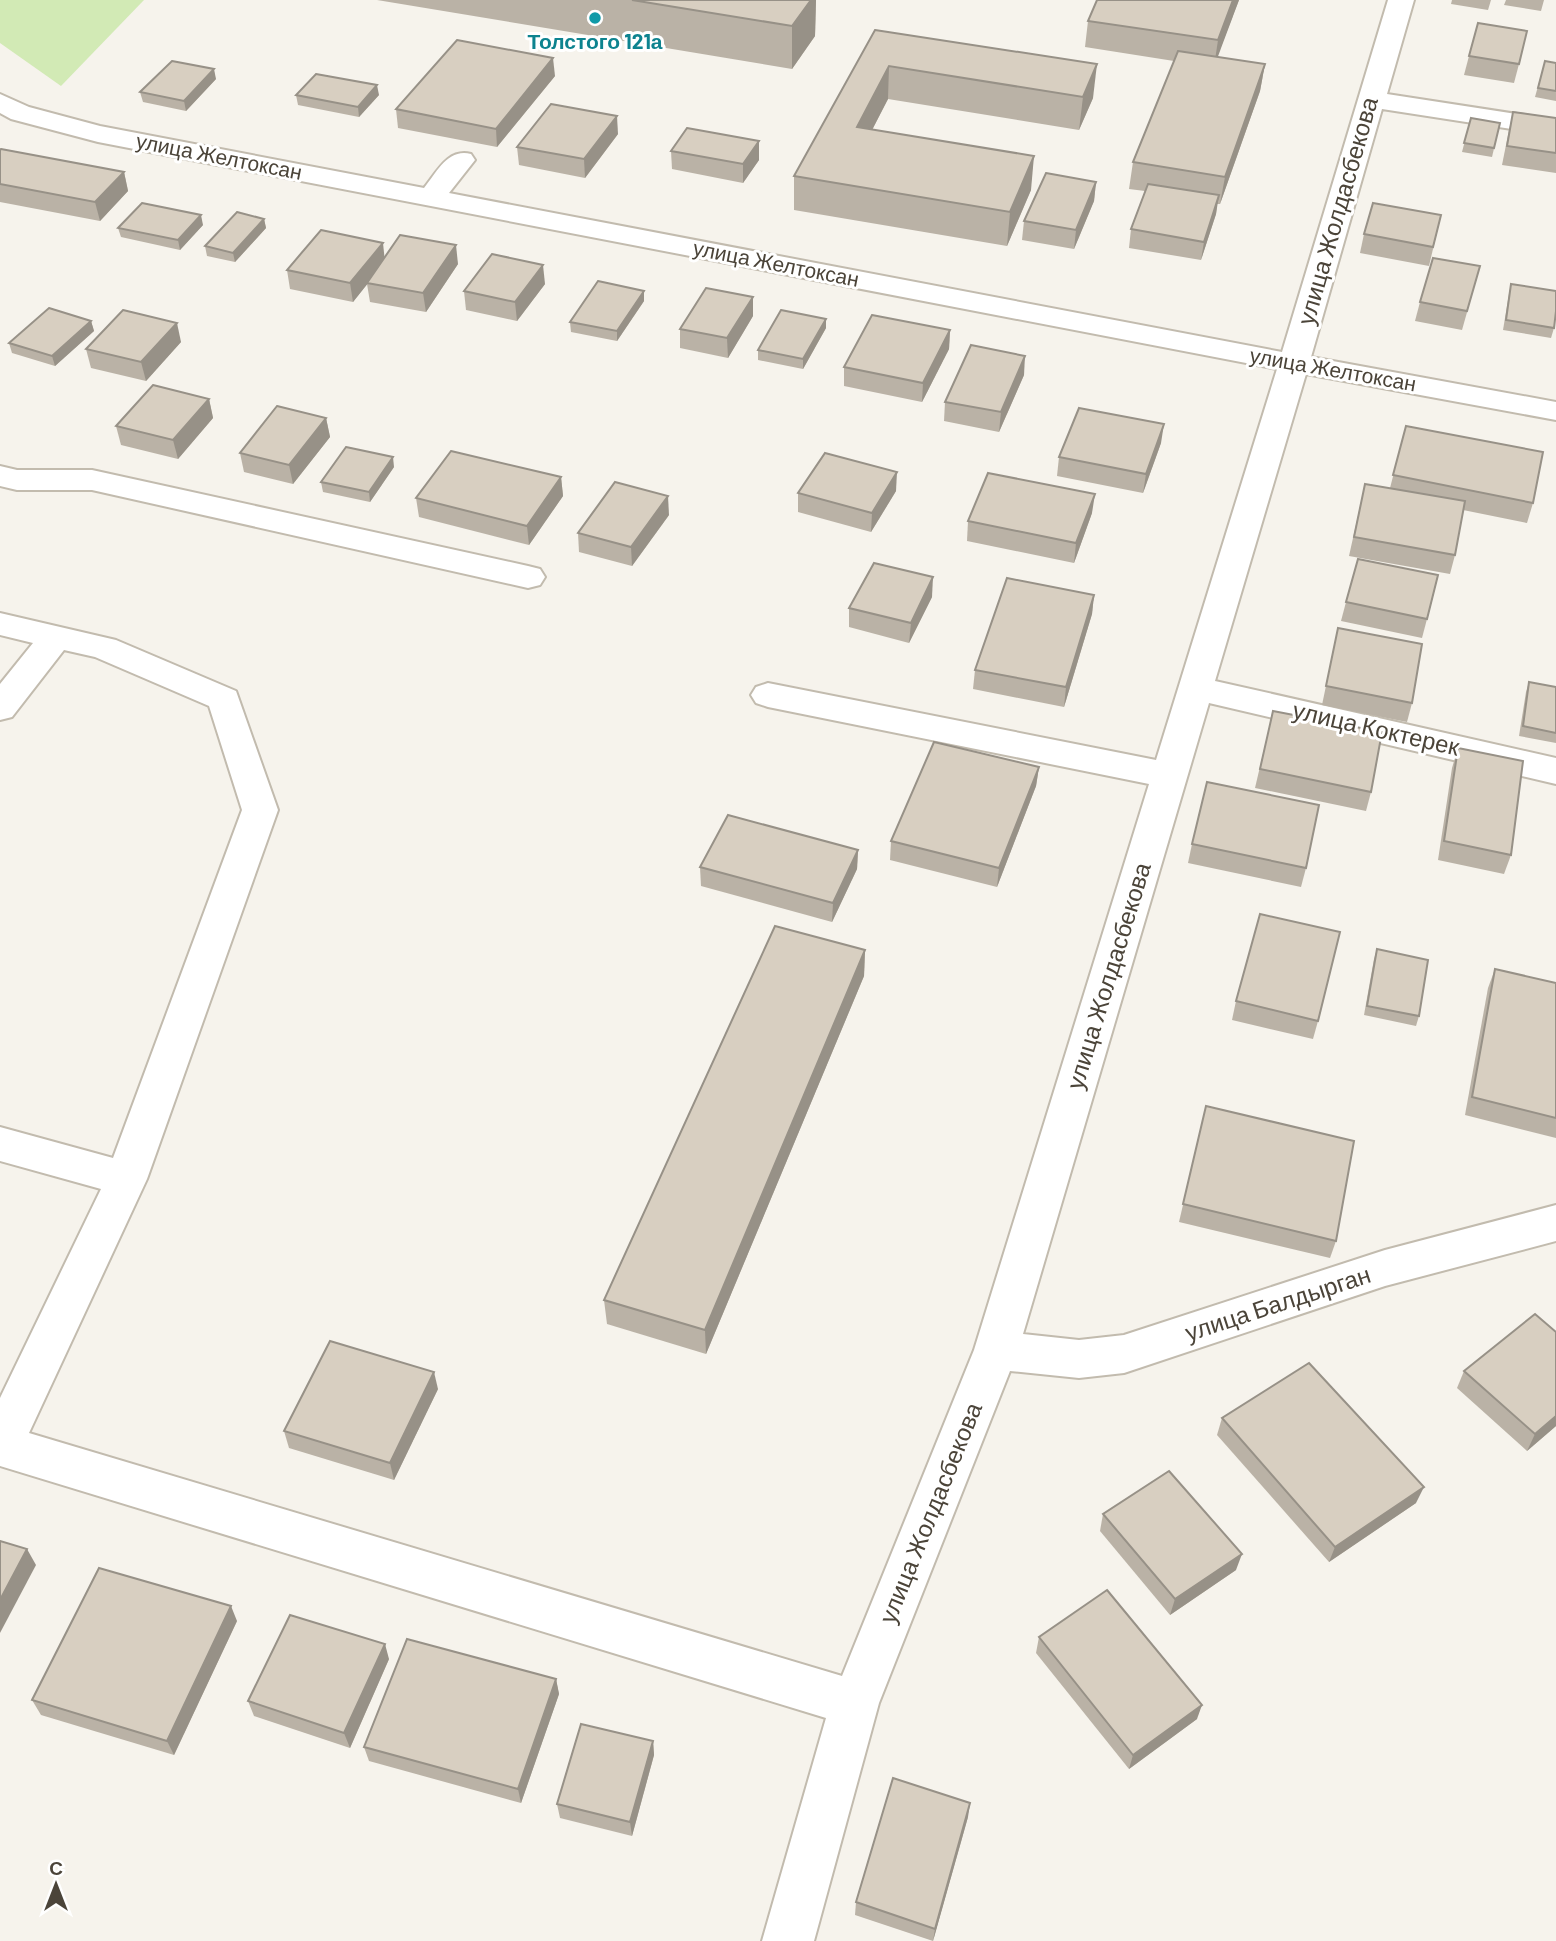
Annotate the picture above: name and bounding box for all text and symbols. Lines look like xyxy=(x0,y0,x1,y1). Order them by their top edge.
marker: Толстого 121а xyxy=(587,10,603,26)
place label: Толстого 121а xyxy=(527,28,663,53)
street label: улица Жолдасбекова xyxy=(1290,93,1383,328)
street label: улица Желтоксан xyxy=(134,127,304,184)
street label: улица Желтоксан xyxy=(691,234,861,291)
street label: улица Желтоксан xyxy=(1248,342,1418,395)
street label: улица Коктерек xyxy=(1290,694,1463,761)
street label: улица Жолдасбекова xyxy=(1059,858,1156,1092)
street label: улица Балдырган xyxy=(1181,1259,1374,1346)
street label: улица Жолдасбекова xyxy=(872,1397,987,1627)
north arrow xyxy=(21,1850,91,1920)
text: С xyxy=(49,1856,63,1879)

